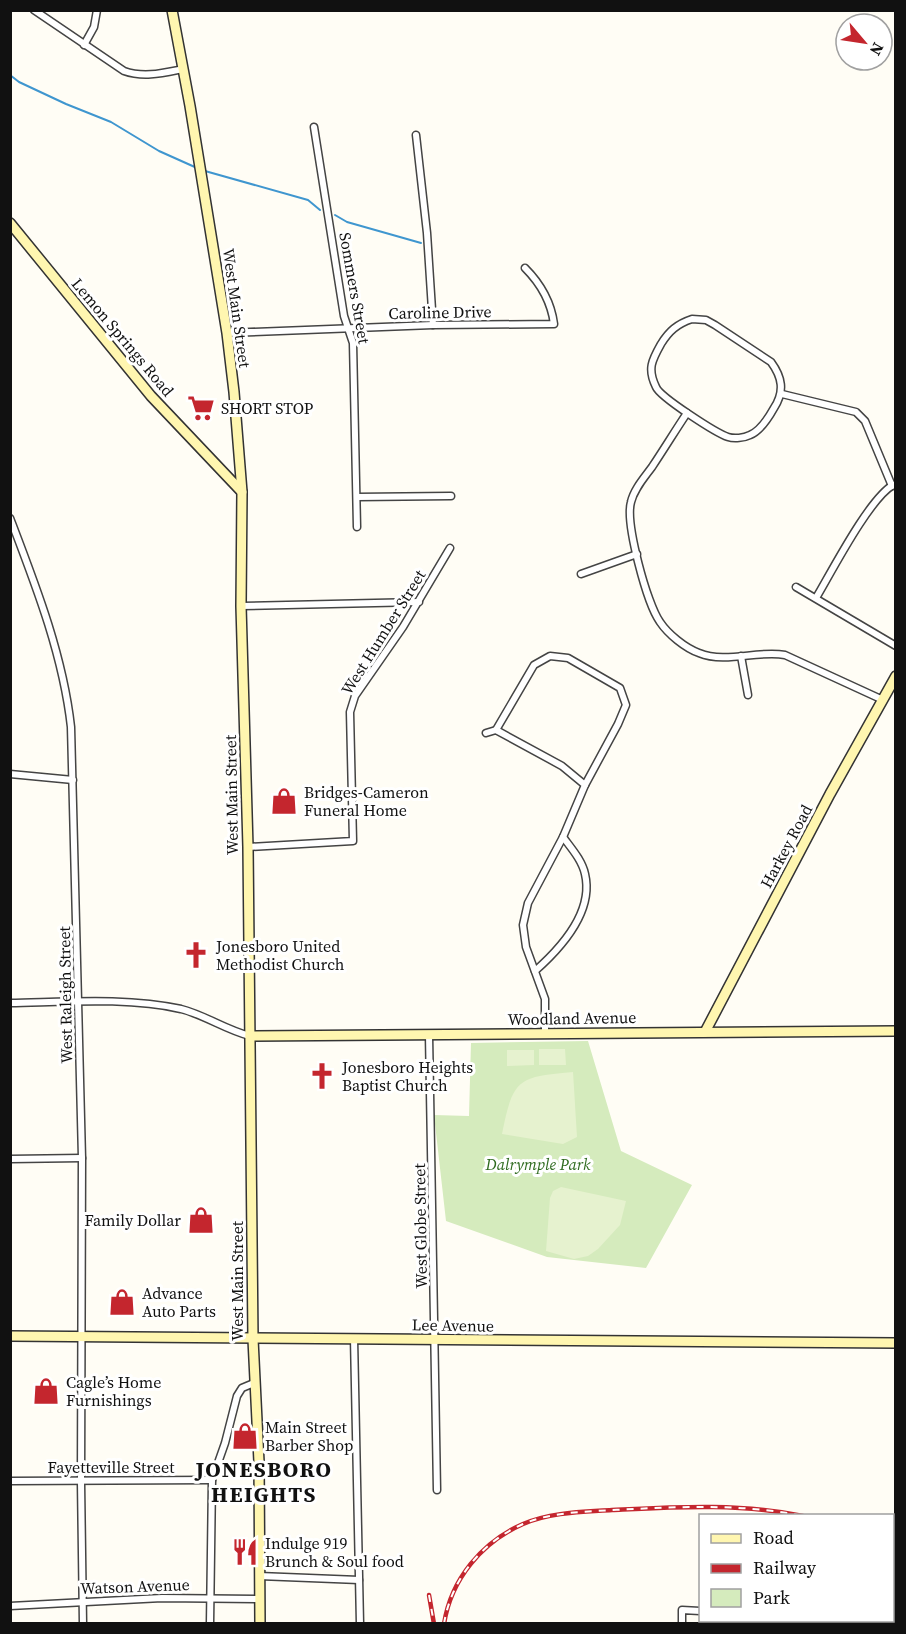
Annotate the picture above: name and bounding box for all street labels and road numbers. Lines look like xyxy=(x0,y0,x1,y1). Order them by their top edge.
street label: Sommers Street xyxy=(334,231,376,346)
street label: West Main Street xyxy=(218,247,256,370)
street label: Lemon Springs Road xyxy=(67,273,179,401)
street label: Caroline Drive xyxy=(388,300,492,324)
street label: West Humber Street xyxy=(336,565,431,699)
street label: West Main Street xyxy=(219,734,243,855)
street label: Harkey Road xyxy=(755,800,817,892)
street label: West Raleigh Street xyxy=(53,925,77,1064)
street label: Woodland Avenue xyxy=(508,1006,636,1030)
street label: West Globe Street xyxy=(408,1162,432,1289)
street label: West Main Street xyxy=(226,1220,248,1341)
street label: Lee Avenue xyxy=(412,1313,494,1337)
street label: Fayetteville Street xyxy=(48,1456,175,1478)
street label: Watson Avenue xyxy=(80,1573,190,1599)

